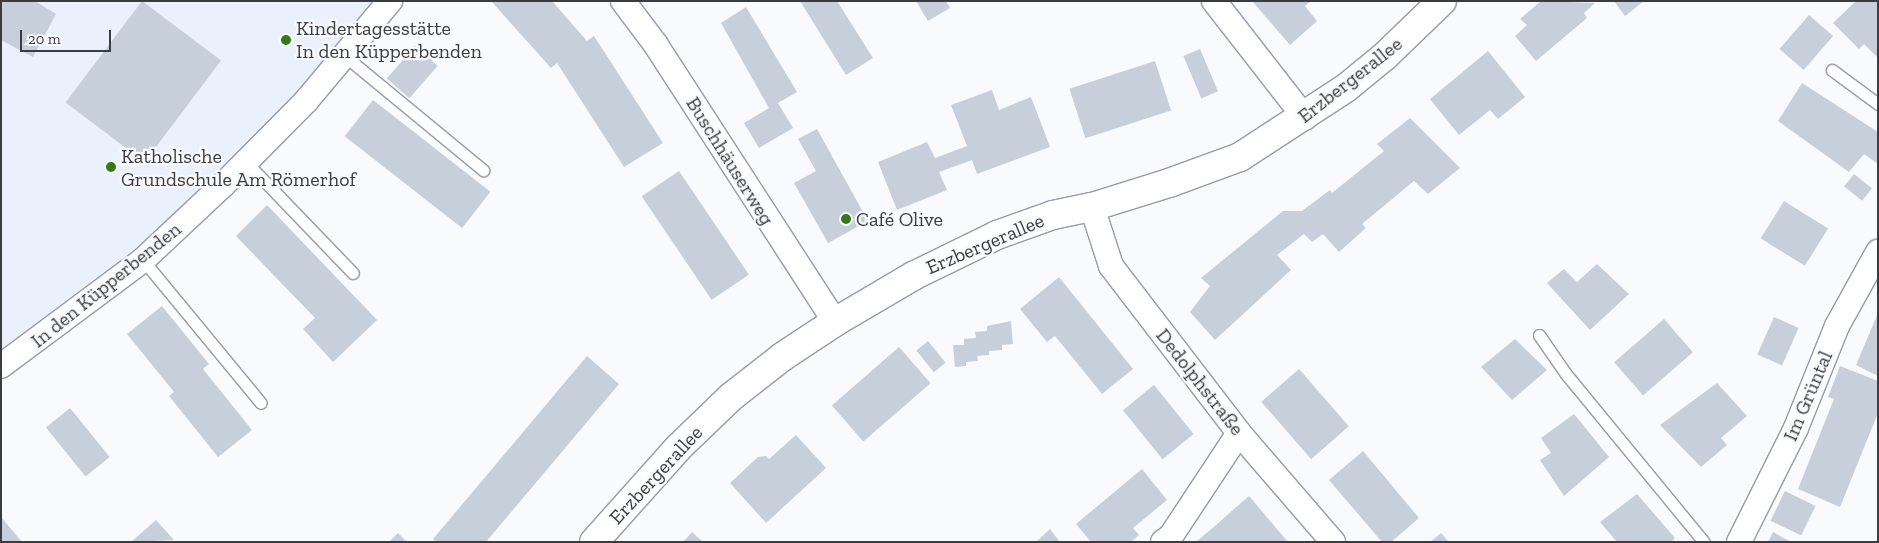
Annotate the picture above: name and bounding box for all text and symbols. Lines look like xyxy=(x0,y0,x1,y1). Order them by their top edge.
place label: Kindertagesstätte In den Küpperbenden xyxy=(296,16,482,63)
scale bar xyxy=(22,20,114,52)
text: 20 m xyxy=(28,30,61,48)
street label: Erzbergerallee xyxy=(1293,32,1407,128)
marker: Kindertagesstätte In den Küpperbenden xyxy=(280,34,292,46)
street label: Buschhäuserweg xyxy=(681,92,779,230)
place label: Katholische Grundschule Am Römerhof xyxy=(121,144,356,191)
marker: Katholische Grundschule Am Römerhof xyxy=(105,161,117,173)
place label: Café Olive xyxy=(856,207,943,231)
street label: Erzbergerallee xyxy=(922,208,1048,280)
marker: Café Olive xyxy=(840,213,852,225)
street label: In den Küpperbenden xyxy=(26,217,186,353)
street label: Dedolphstraße xyxy=(1151,324,1249,440)
street label: Im Grüntal xyxy=(1778,347,1838,445)
street label: Erzbergerallee xyxy=(604,421,708,529)

